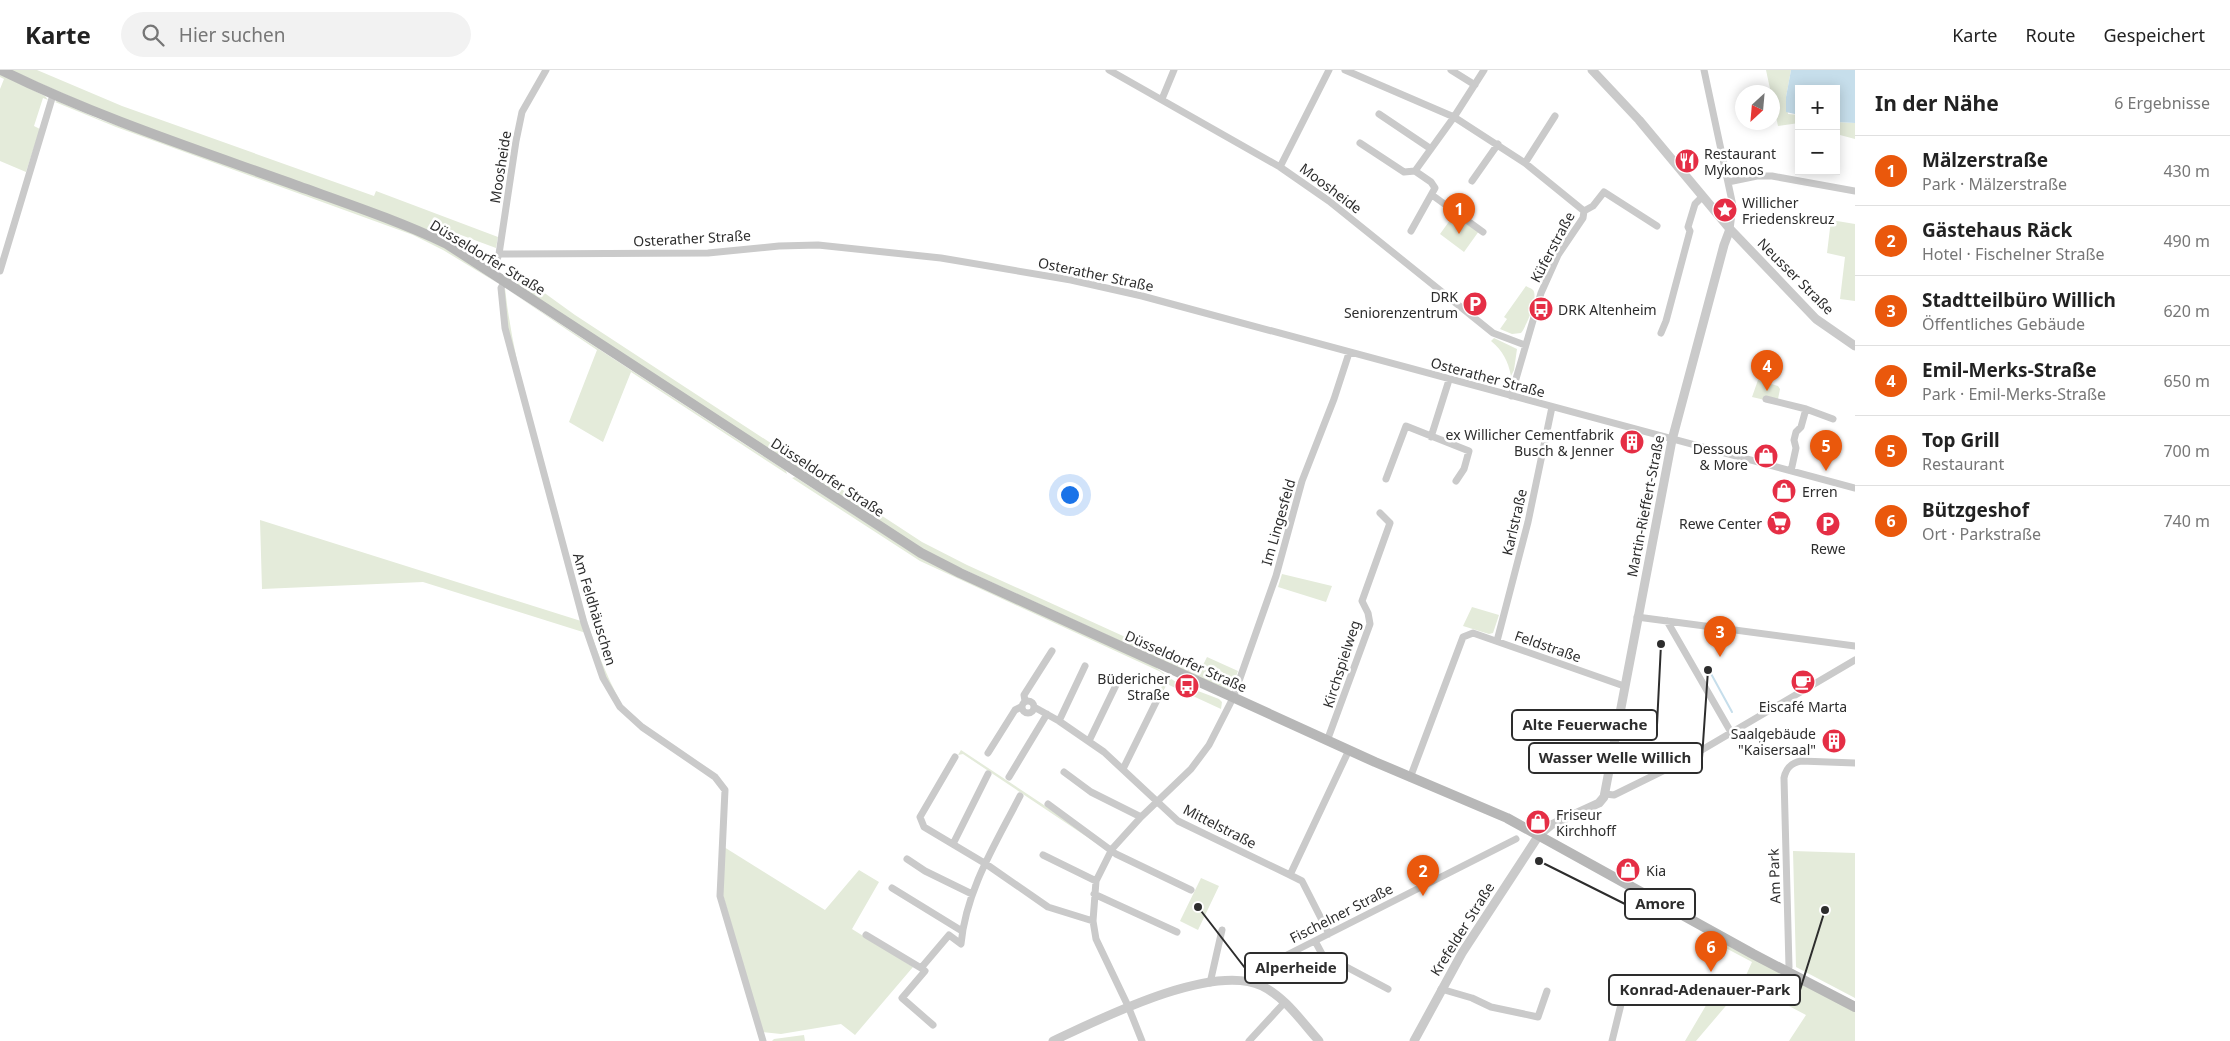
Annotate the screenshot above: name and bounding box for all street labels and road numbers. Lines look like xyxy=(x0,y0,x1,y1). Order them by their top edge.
street label: Moosheide xyxy=(485,129,515,205)
street label: Moosheide xyxy=(1296,158,1366,218)
street label: Küferstraße xyxy=(1525,208,1579,286)
street label: Düsseldorfer Straße xyxy=(427,215,549,299)
street label: Osterather Straße xyxy=(633,225,751,251)
street label: Neusser Straße xyxy=(1754,234,1838,318)
street label: Osterather Straße xyxy=(1036,252,1156,296)
street label: Osterather Straße xyxy=(1429,353,1547,401)
street label: Düsseldorfer Straße xyxy=(768,433,888,521)
street label: Martin-Rieffert-Straße xyxy=(1622,433,1668,579)
street label: Im Lingesfeld xyxy=(1257,476,1299,568)
street label: Karlstraße xyxy=(1497,487,1531,557)
street label: Am Feldhäuschen xyxy=(569,550,621,668)
street label: Kirchspielweg xyxy=(1318,618,1364,710)
street label: Düsseldorfer Straße xyxy=(1122,626,1250,696)
street label: Feldstraße xyxy=(1512,626,1584,666)
street label: Mittelstraße xyxy=(1180,799,1260,853)
street label: Am Park xyxy=(1764,848,1784,904)
street label: Krefelder Straße xyxy=(1426,878,1498,979)
street label: Fischelner Straße xyxy=(1286,879,1396,947)

